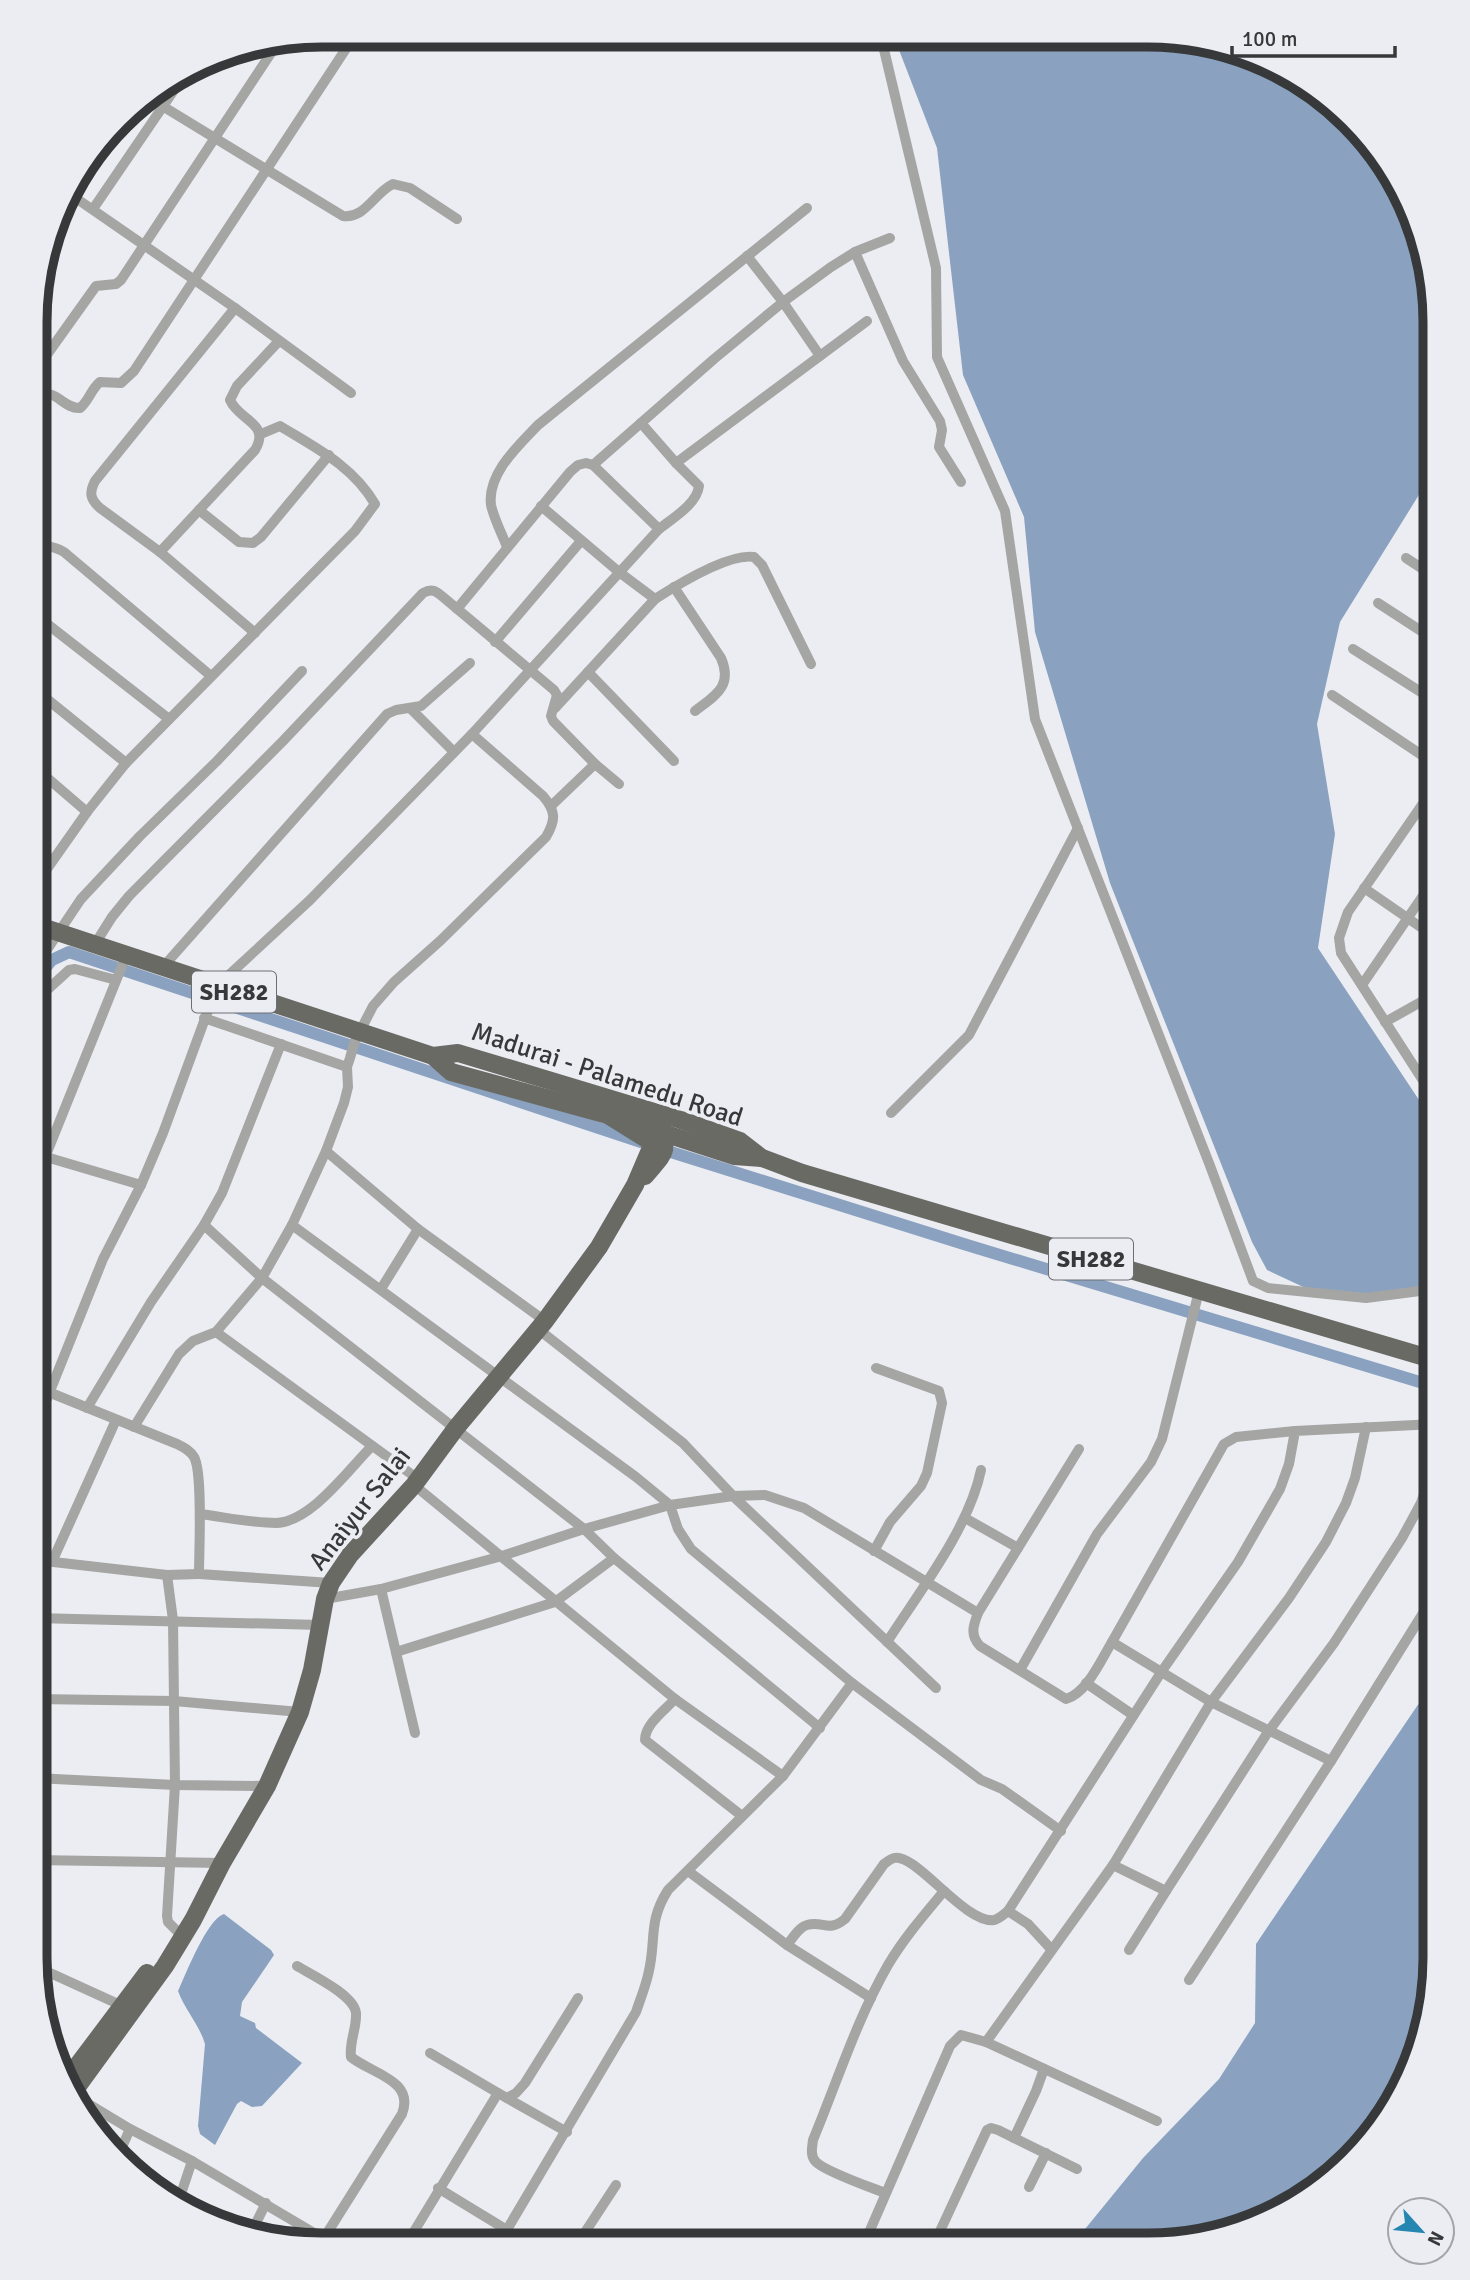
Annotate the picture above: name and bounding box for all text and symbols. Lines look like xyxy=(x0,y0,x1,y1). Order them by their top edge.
scale bar xyxy=(1232,14,1395,58)
text: 100 m xyxy=(1242,26,1297,52)
road number: SH282 xyxy=(192,972,276,1012)
street label: Madurai - Palamedu Road xyxy=(467,1016,747,1134)
road number: SH282 xyxy=(1049,1238,1133,1280)
street label: Anaiyur Salai xyxy=(302,1441,418,1577)
north arrow xyxy=(1386,2196,1456,2266)
text: N xyxy=(1422,2227,1449,2250)

